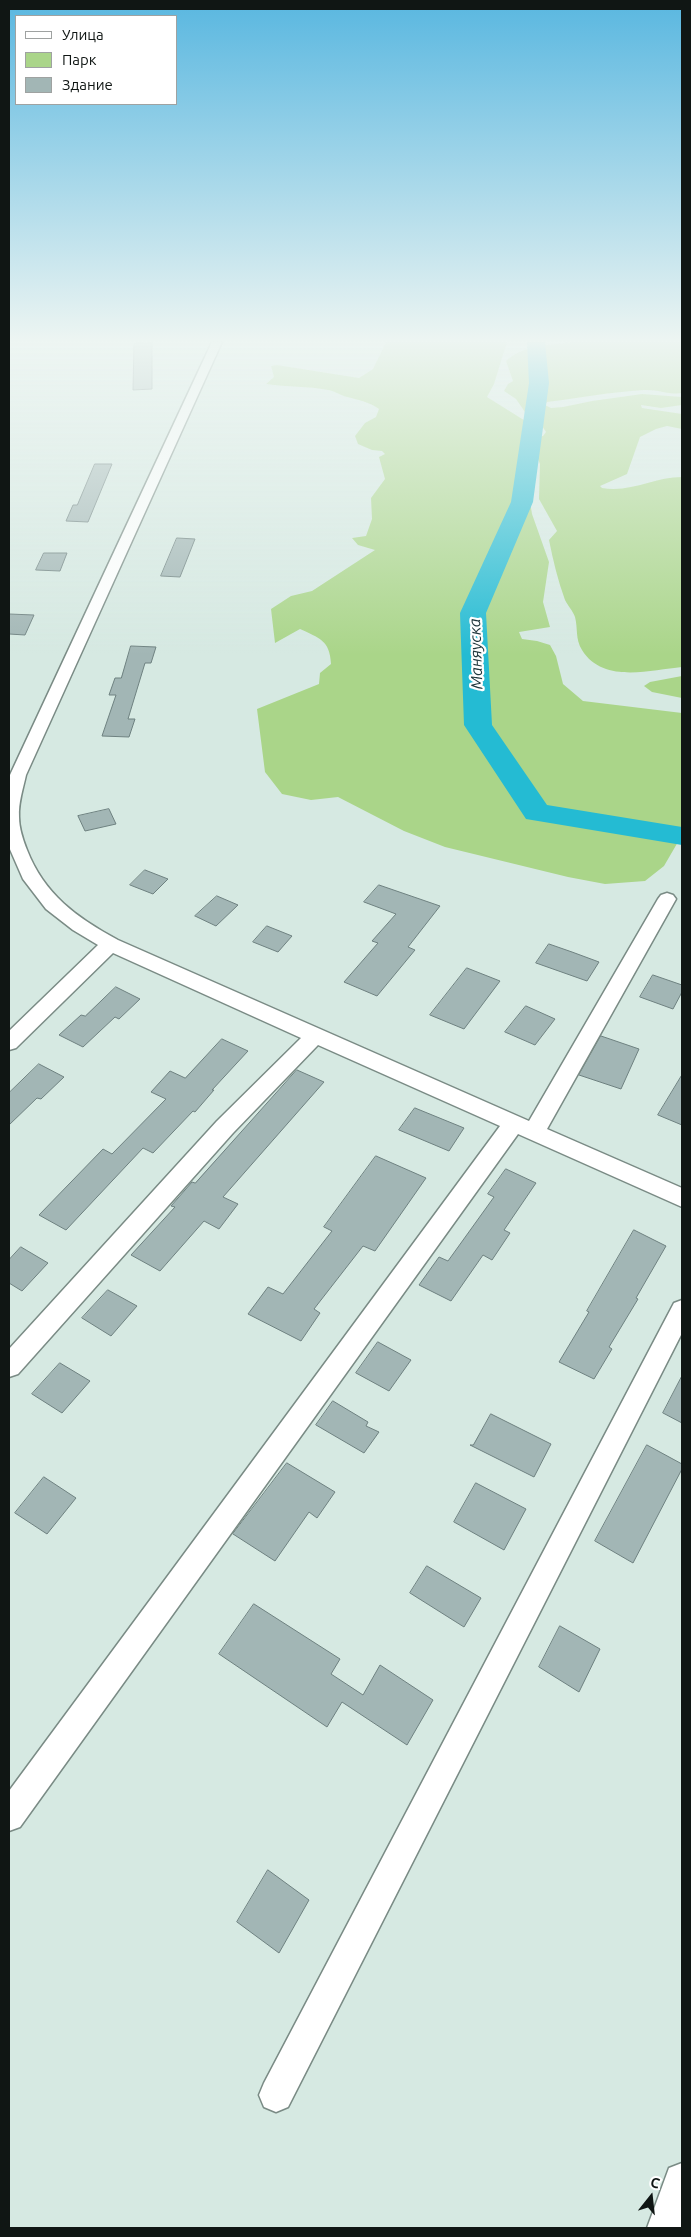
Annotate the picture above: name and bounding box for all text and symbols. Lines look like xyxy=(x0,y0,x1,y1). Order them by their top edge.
legend xyxy=(15,15,178,105)
text: Улица xyxy=(62,26,104,43)
text: Парк xyxy=(62,51,97,68)
text: Здание xyxy=(62,76,113,93)
water label: Маняуска xyxy=(465,618,487,690)
north arrow xyxy=(626,2172,676,2222)
text: С xyxy=(649,2174,662,2192)

